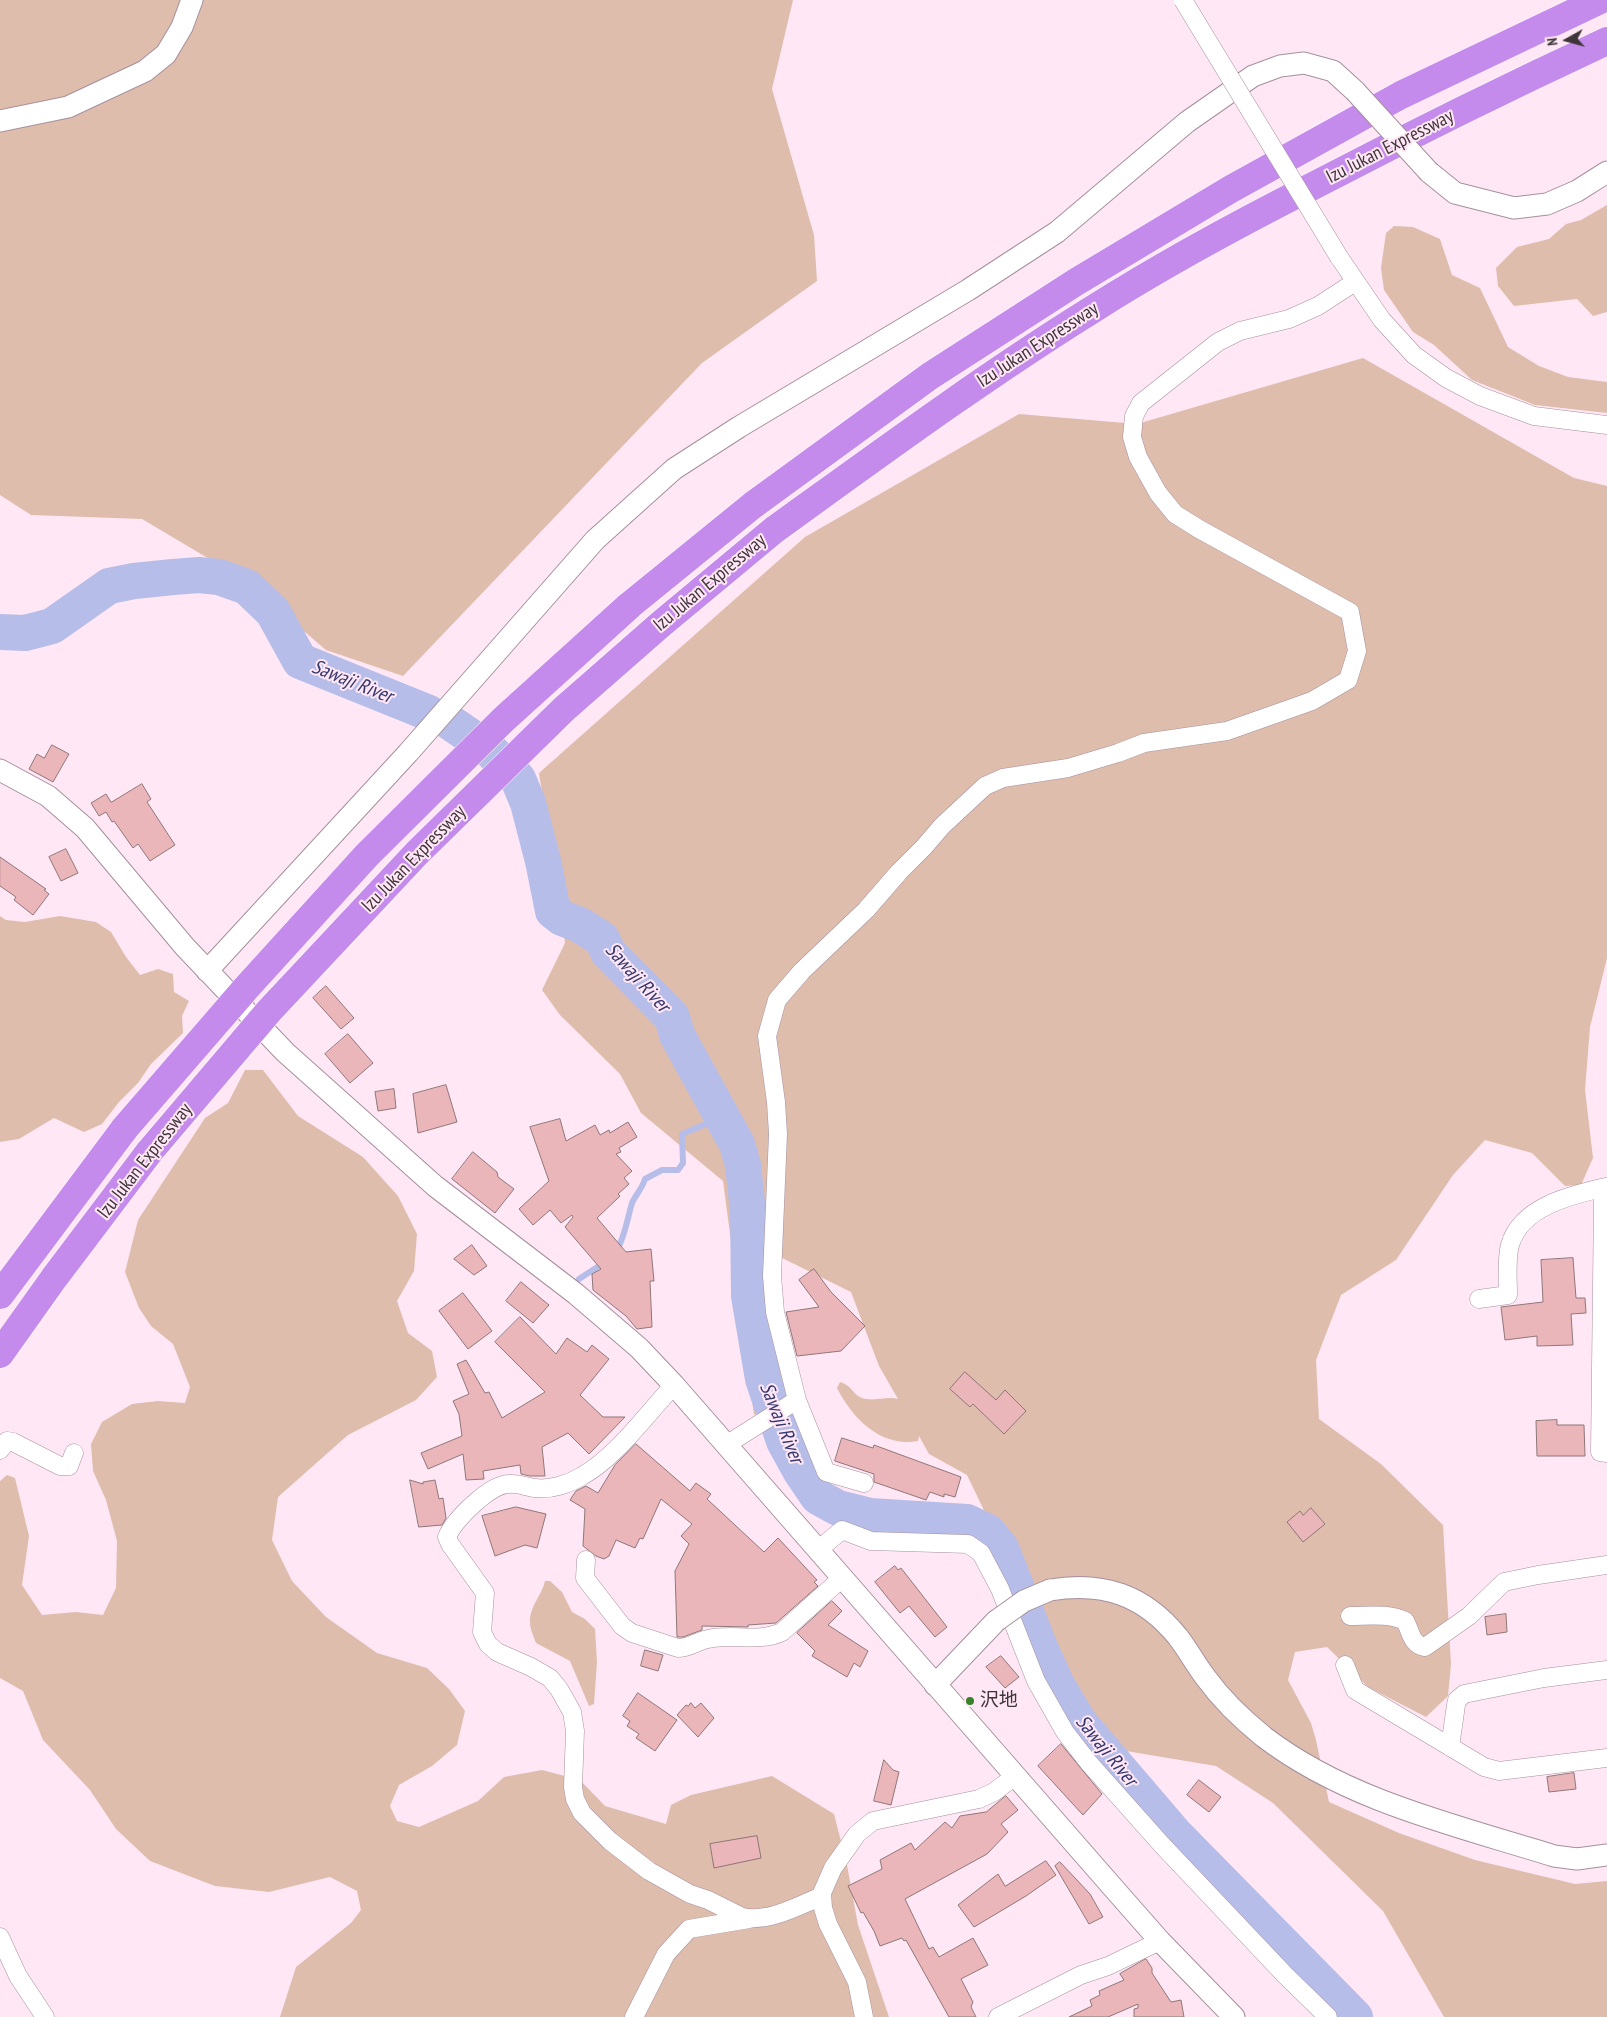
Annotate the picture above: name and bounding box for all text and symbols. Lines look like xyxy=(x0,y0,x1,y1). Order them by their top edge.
north arrow xyxy=(1542,15,1592,65)
text: N xyxy=(1543,37,1562,47)
street label: Izu Jukan Expressway xyxy=(1323,105,1457,189)
street label: Izu Jukan Expressway xyxy=(973,297,1103,393)
street label: Izu Jukan Expressway xyxy=(649,529,771,637)
water label: Sawaji River xyxy=(308,655,396,709)
street label: Izu Jukan Expressway xyxy=(357,801,471,917)
water label: Sawaji River xyxy=(600,939,674,1017)
street label: Izu Jukan Expressway xyxy=(93,1099,197,1223)
water label: Sawaji River xyxy=(754,1379,808,1467)
place label: 沢地 xyxy=(980,1690,1018,1712)
marker: 沢地 xyxy=(964,1695,976,1707)
water label: Sawaji River xyxy=(1070,1711,1142,1791)

